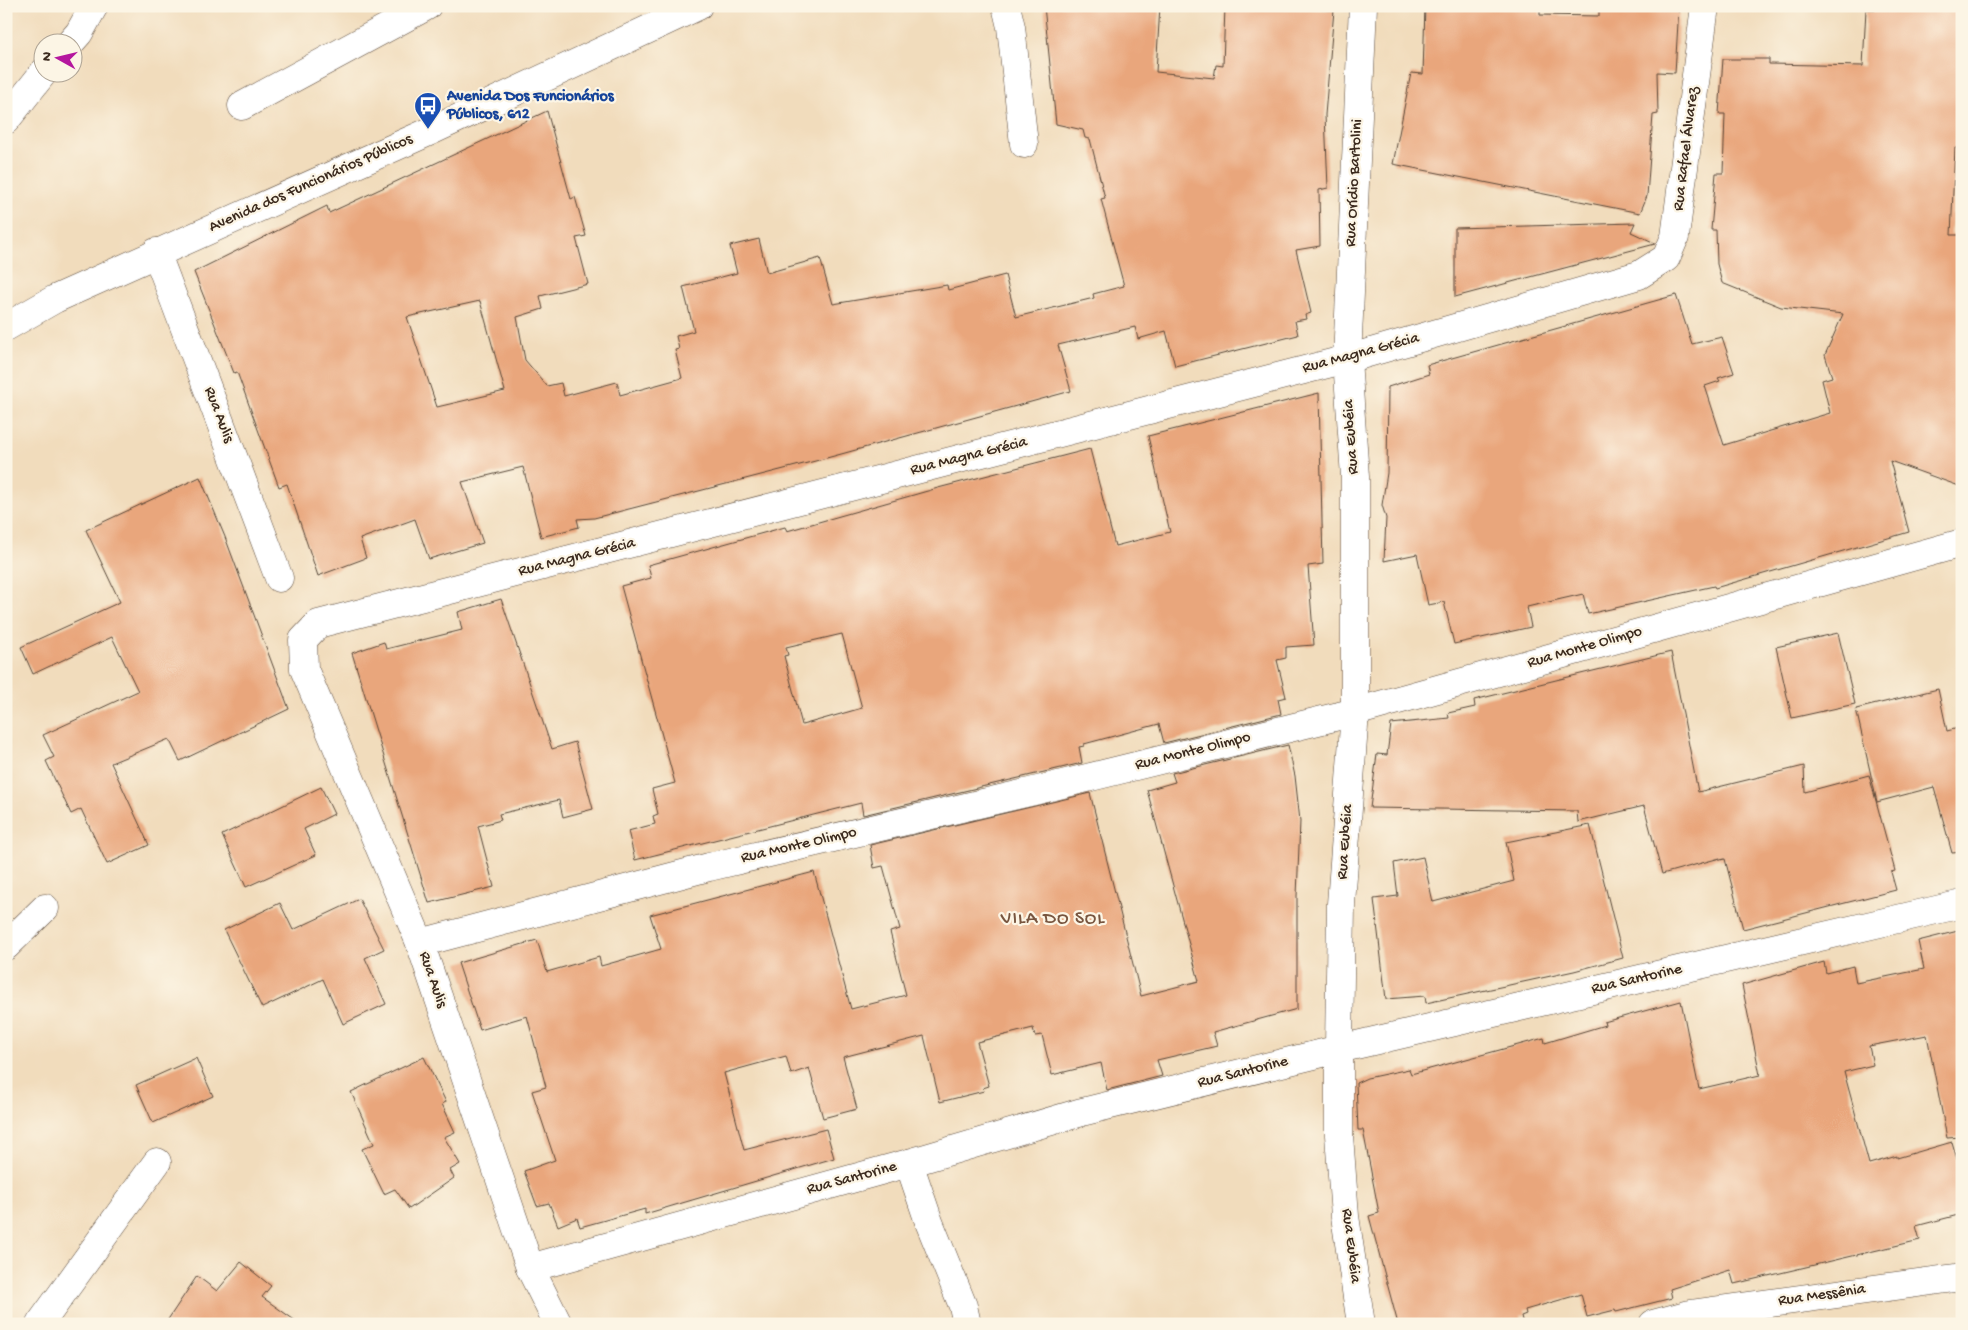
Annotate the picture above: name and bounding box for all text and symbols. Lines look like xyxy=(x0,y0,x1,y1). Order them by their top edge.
north arrow xyxy=(32,32,82,82)
text: N xyxy=(39,51,57,62)
street label: Rua Rafael Álvarez xyxy=(1669,85,1704,212)
place label: Avenida Dos Funcionários Públicos, 612 xyxy=(446,88,615,125)
bus stop icon: Avenida Dos Funcionários Públicos, 612 xyxy=(413,91,443,130)
street label: Rua Orídio Bartolini xyxy=(1342,119,1368,247)
street label: Avenida dos Funcionários Públicos xyxy=(206,130,417,238)
street label: Rua Magna Grécia xyxy=(1301,329,1422,379)
street label: Rua Aulis xyxy=(199,384,238,447)
street label: Rua Eubéia xyxy=(1340,398,1364,475)
street label: Rua Magna Grécia xyxy=(909,433,1030,481)
street label: Rua Magna Grécia xyxy=(517,534,638,582)
street label: Rua Monte Olimpo xyxy=(1526,623,1644,673)
street label: Rua Monte Olimpo xyxy=(1133,728,1253,776)
street label: Rua Eubéia xyxy=(1334,803,1358,880)
street label: Rua Monte Olimpo xyxy=(739,823,859,869)
district label: VILA DO SOL xyxy=(1000,908,1105,931)
street label: Rua Aulis xyxy=(414,949,451,1012)
street label: Rua Santorine xyxy=(1590,960,1685,1000)
street label: Rua Santorine xyxy=(1196,1052,1291,1093)
street label: Rua Santorine xyxy=(805,1158,900,1200)
street label: Rua Eubéia xyxy=(1336,1208,1364,1286)
street label: Rua Messênia xyxy=(1777,1280,1868,1312)

